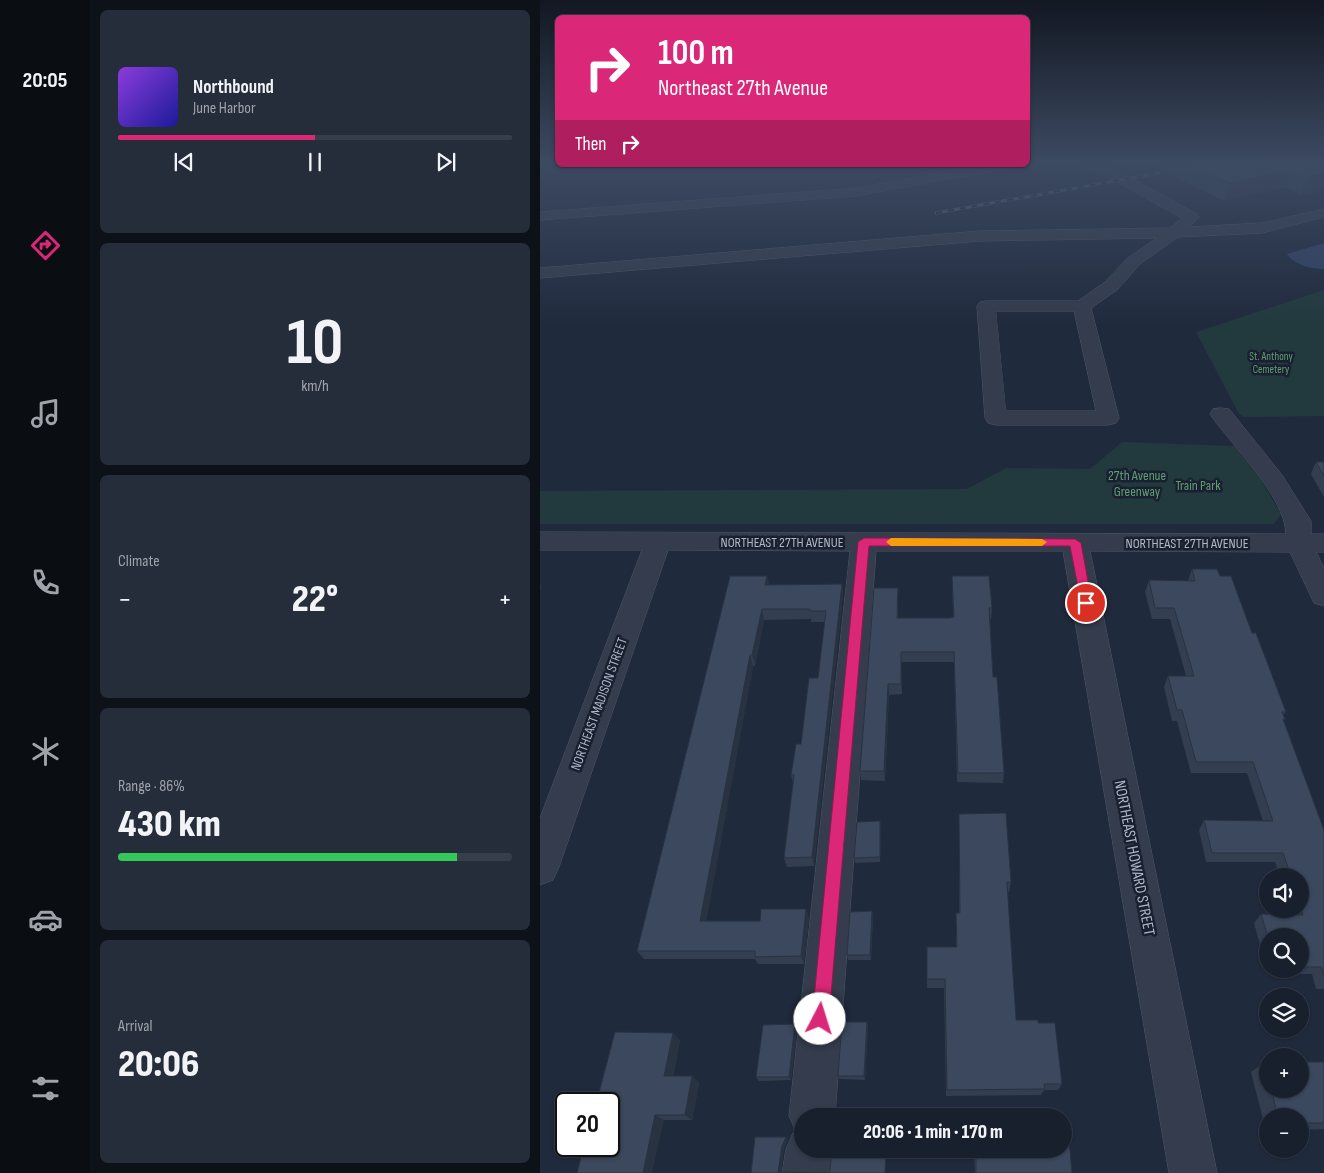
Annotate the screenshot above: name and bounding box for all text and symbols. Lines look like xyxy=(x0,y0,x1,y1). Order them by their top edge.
text: 100 m xyxy=(658,32,734,75)
icon: right xyxy=(575,35,640,100)
text: 20:05 xyxy=(23,67,67,94)
text: Northeast 27th Avenue xyxy=(658,75,828,102)
text: Northbound xyxy=(193,76,274,99)
text: June Harbor xyxy=(193,99,256,118)
icon: right xyxy=(616,130,644,158)
text: Then xyxy=(575,133,606,156)
icon: previous xyxy=(170,148,198,176)
icon: pause xyxy=(301,148,329,176)
icon: next xyxy=(432,148,460,176)
icon: directions xyxy=(28,228,63,263)
text: 10 xyxy=(287,305,343,383)
park label: St. Anthony Cemetery xyxy=(1249,350,1293,376)
text: km/h xyxy=(301,377,329,396)
icon: music xyxy=(28,396,63,431)
park label: 27th Avenue Greenway xyxy=(1108,467,1166,500)
park label: Train Park xyxy=(1175,477,1221,494)
street label: NORTHEAST 27TH AVENUE xyxy=(721,534,844,551)
street label: NORTHEAST 27TH AVENUE xyxy=(1126,535,1249,552)
text: Climate xyxy=(118,552,160,571)
icon: phone xyxy=(28,565,63,600)
text: 22° xyxy=(292,577,338,622)
pin xyxy=(1065,582,1107,624)
text: − xyxy=(118,583,132,616)
text: + xyxy=(498,583,512,616)
icon: arrive xyxy=(1072,589,1100,617)
street label: NORTHEAST MADISON STREET xyxy=(567,635,631,773)
icon: climate xyxy=(28,734,63,769)
text: Range · 86% xyxy=(118,777,185,796)
street label: NORTHEAST HOWARD STREET xyxy=(1110,779,1158,938)
text: 430 km xyxy=(118,802,221,847)
map controls xyxy=(1259,868,1309,1158)
button: sound xyxy=(1259,868,1309,918)
icon: car xyxy=(28,902,63,937)
button: search xyxy=(1259,928,1309,978)
button: layers xyxy=(1259,988,1309,1038)
position arrow xyxy=(793,992,845,1044)
text: Arrival xyxy=(118,1017,152,1036)
text: 20:06 xyxy=(118,1042,199,1087)
button: + xyxy=(1259,1048,1309,1098)
icon: filters xyxy=(28,1071,63,1106)
speed limit sign: 20 xyxy=(555,1092,620,1157)
button: − xyxy=(1259,1108,1309,1158)
text: 20:06 · 1 min · 170 m xyxy=(863,1121,1003,1144)

